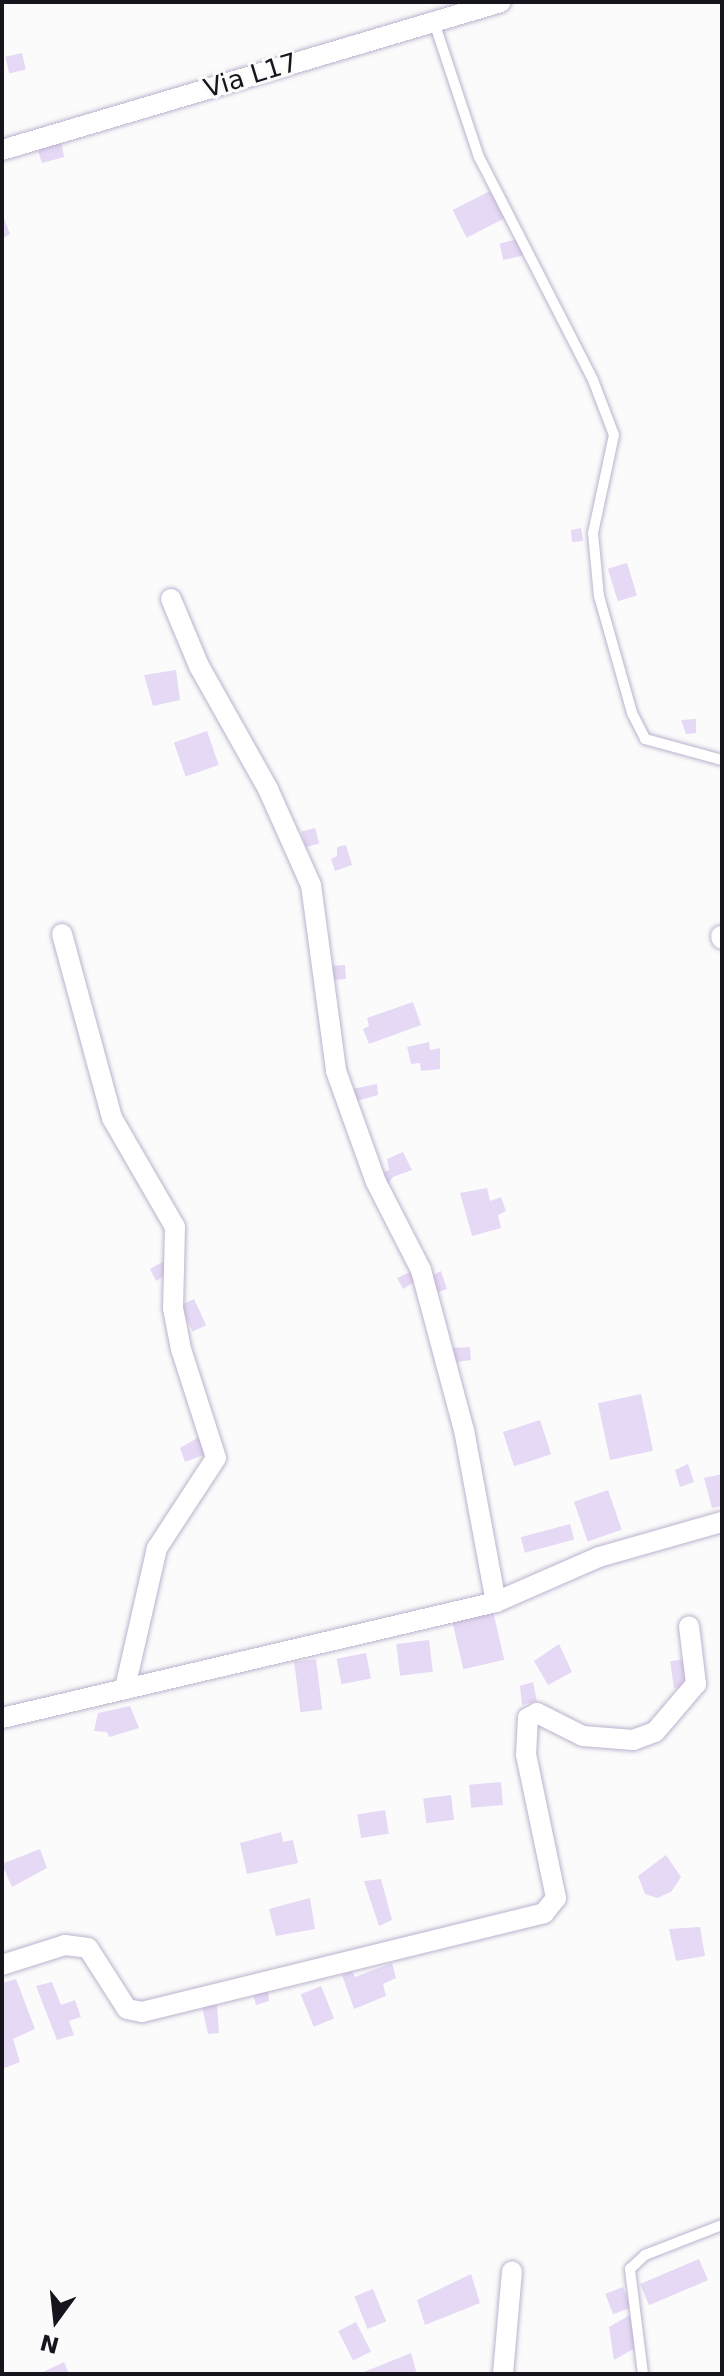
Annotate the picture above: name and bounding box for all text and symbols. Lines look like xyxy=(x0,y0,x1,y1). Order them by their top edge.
street label: Via L17 xyxy=(200,47,302,105)
north arrow xyxy=(16,2280,96,2360)
text: N xyxy=(38,2329,62,2358)

